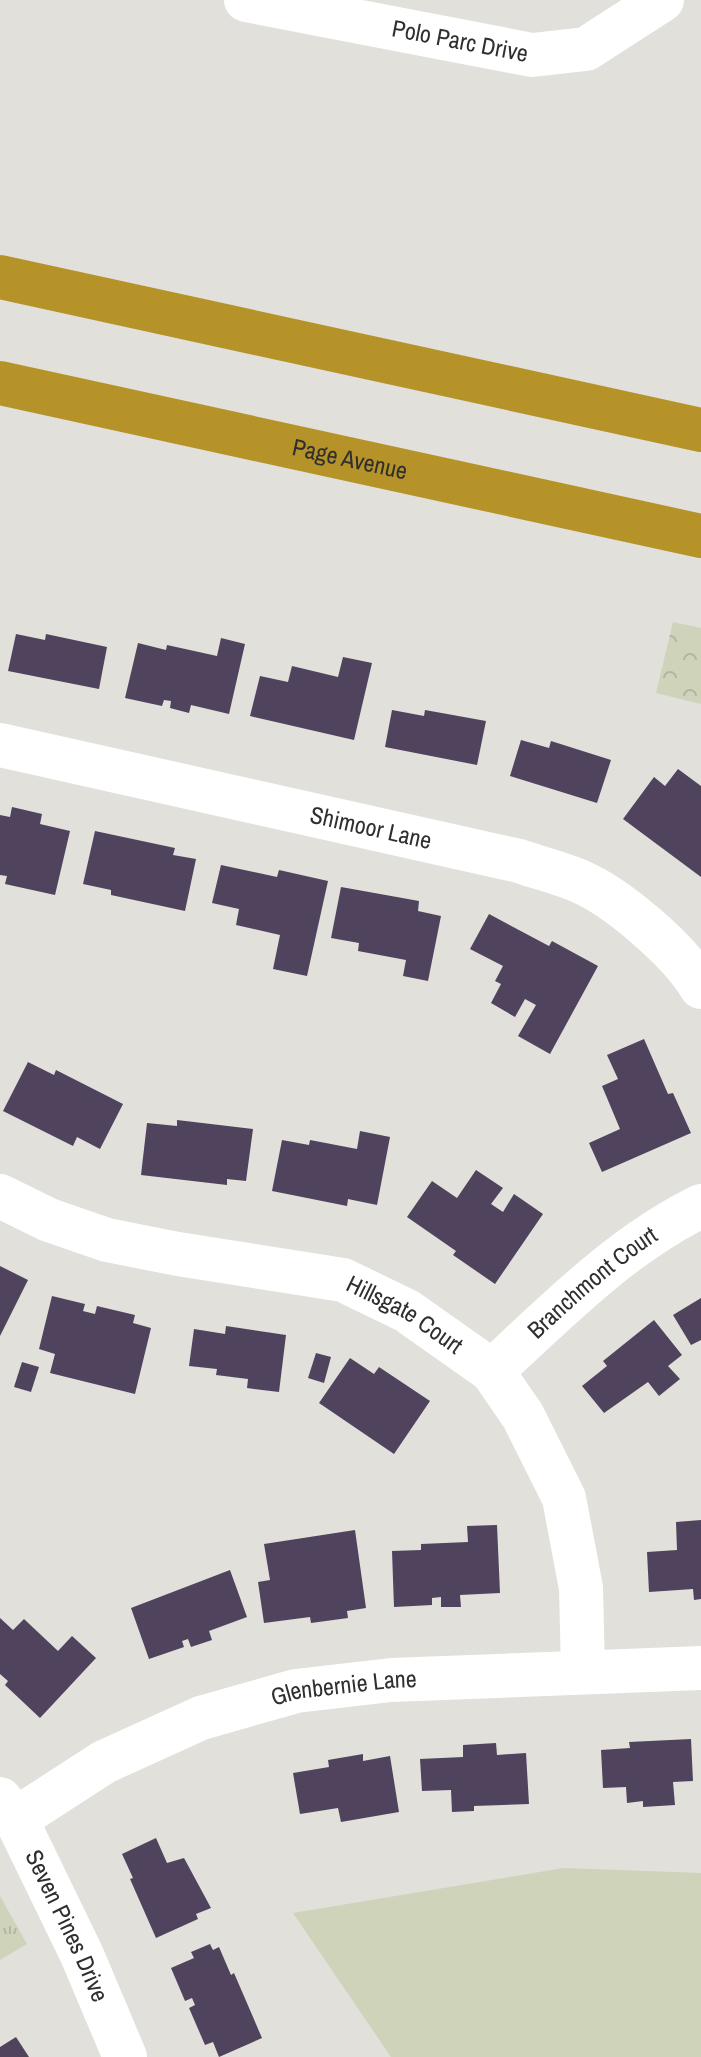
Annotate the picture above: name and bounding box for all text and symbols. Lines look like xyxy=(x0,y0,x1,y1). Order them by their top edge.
street label: Polo Parc Drive xyxy=(390,11,531,69)
street label: Page Avenue xyxy=(289,430,410,486)
street label: Shimoor Lane xyxy=(307,798,435,856)
street label: Branchmont Court xyxy=(520,1218,663,1345)
street label: Hillsgate Court xyxy=(341,1267,470,1361)
street label: Glenbernie Lane xyxy=(267,1662,417,1712)
street label: Seven Pines Drive xyxy=(18,1844,117,2006)

